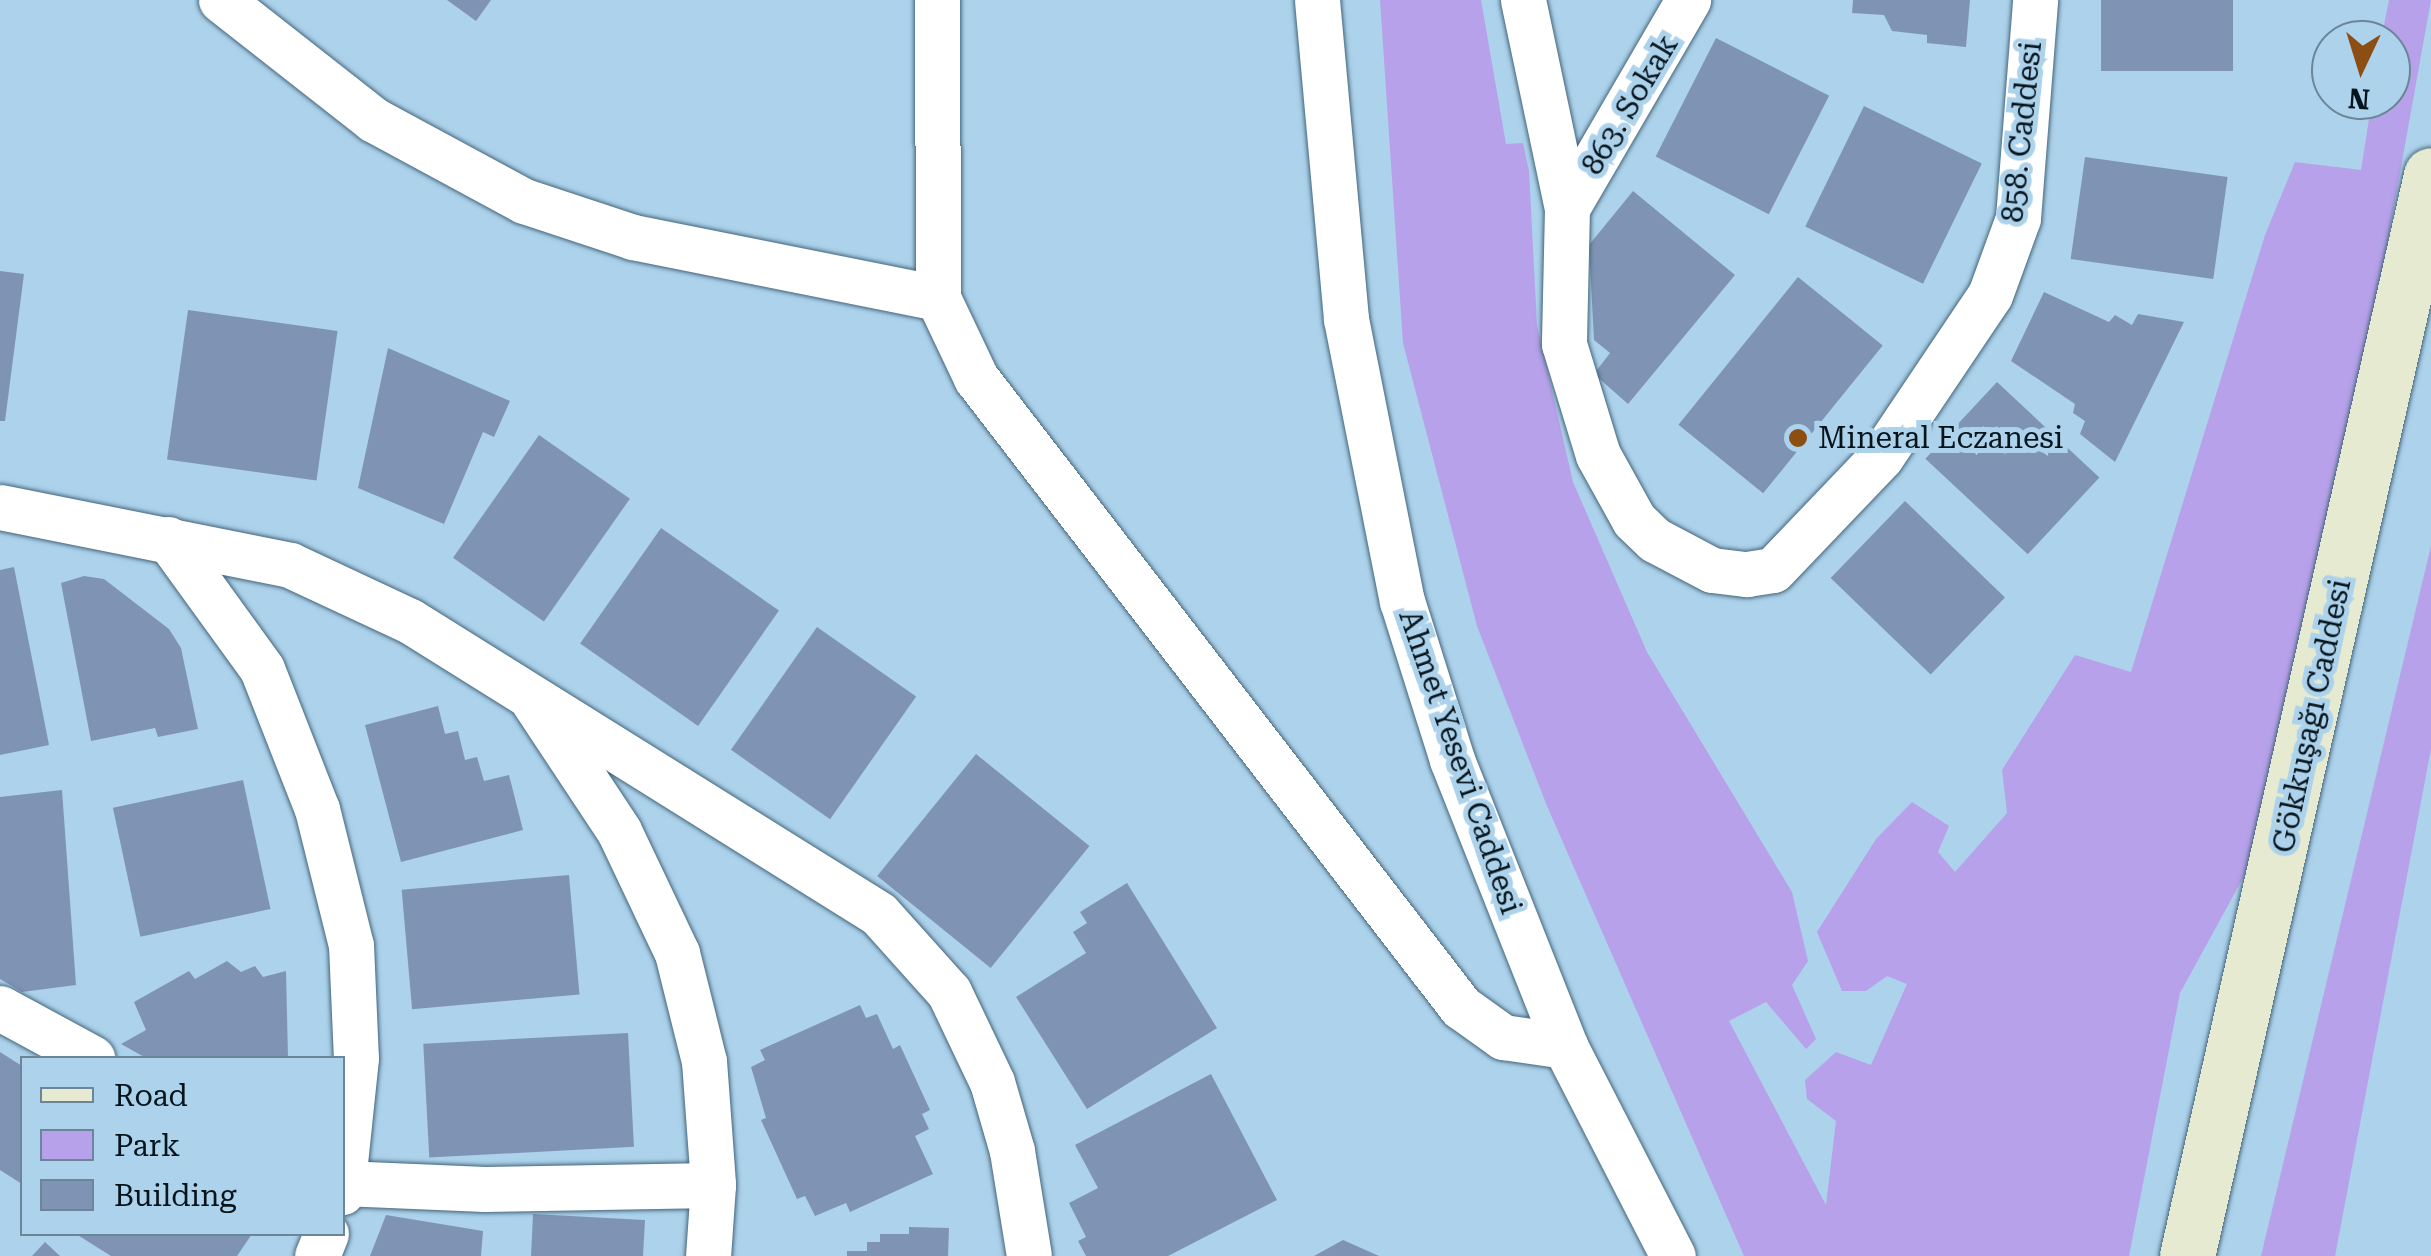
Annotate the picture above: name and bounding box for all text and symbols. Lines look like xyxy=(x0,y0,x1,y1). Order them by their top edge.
north arrow xyxy=(2311,20,2411,120)
street label: 863. Sokak xyxy=(1574,29,1686,181)
street label: 858. Caddesi xyxy=(1995,40,2049,224)
text: N xyxy=(2347,81,2371,116)
place label: Mineral Eczanesi xyxy=(1818,420,2063,456)
marker: Mineral Eczanesi xyxy=(1787,427,1809,449)
street label: Gökkuşağı Caddesi xyxy=(2265,576,2359,856)
street label: Ahmet Yesevi Caddesi xyxy=(1391,605,1529,919)
legend xyxy=(20,1056,345,1236)
text: Road xyxy=(114,1078,188,1113)
text: Park xyxy=(114,1128,180,1163)
text: Building xyxy=(114,1178,237,1213)

